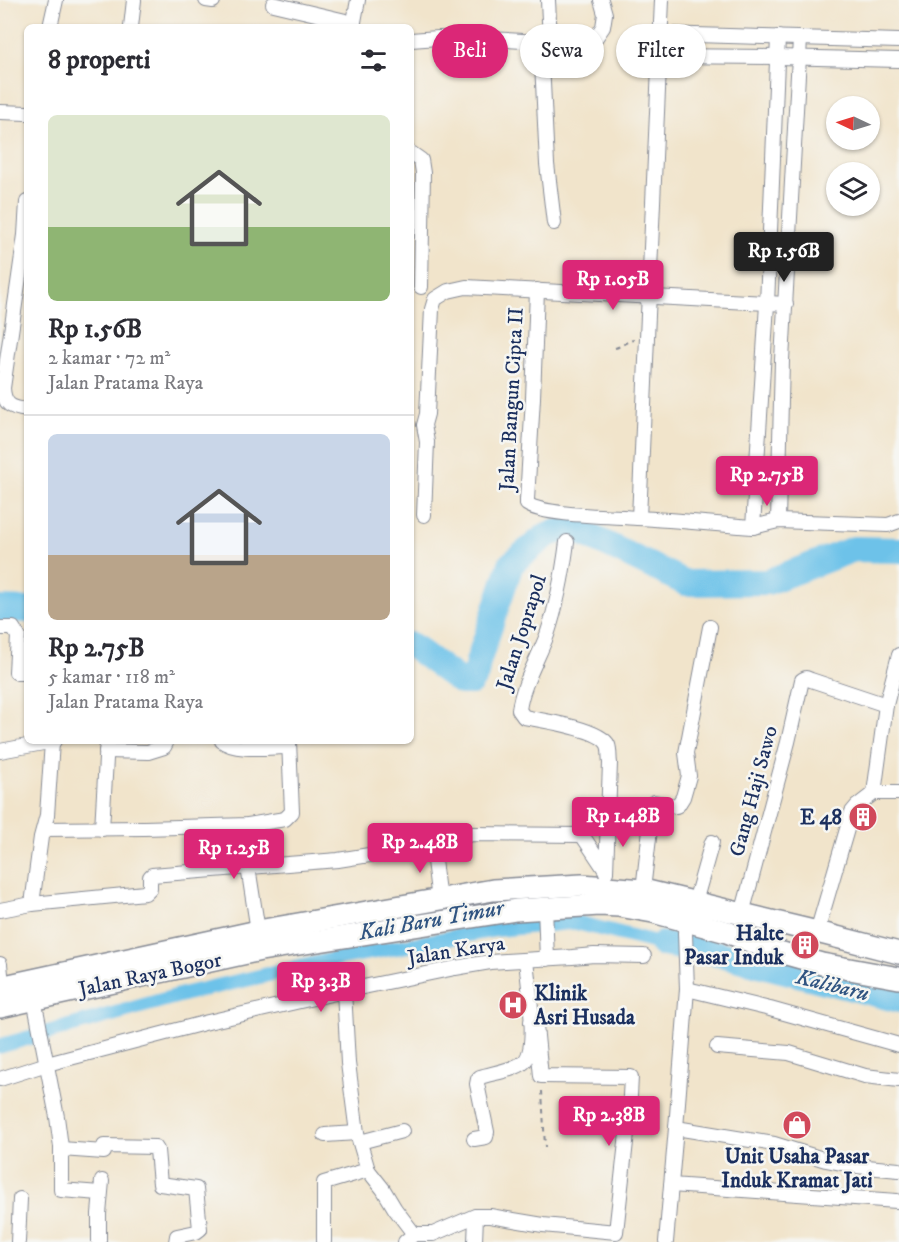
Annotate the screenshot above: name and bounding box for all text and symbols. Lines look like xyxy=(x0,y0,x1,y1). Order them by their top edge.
chip: Beli xyxy=(432,24,508,78)
chip: Sewa xyxy=(520,24,604,78)
chip: Filter xyxy=(616,24,706,78)
text: 8 properti xyxy=(48,44,150,77)
icon: filters xyxy=(357,44,390,77)
north arrow xyxy=(826,96,880,150)
map controls xyxy=(826,96,880,216)
icon: home xyxy=(165,154,273,262)
button: layers xyxy=(826,162,880,216)
pin: Rp 1.56B xyxy=(722,232,846,283)
text: Rp 1.56B xyxy=(748,239,820,264)
pin: Rp 1.05B xyxy=(551,260,675,311)
text: Rp 1.05B xyxy=(576,267,650,292)
street label: Jalan Bangun Cipta II xyxy=(494,307,530,494)
text: Rp 1.56B xyxy=(48,313,142,346)
text: 2 kamar · 72 m² xyxy=(48,346,170,371)
text: Jalan Pratama Raya xyxy=(48,371,203,396)
pin: Rp 2.75B xyxy=(705,456,829,507)
text: Rp 2.75B xyxy=(730,463,804,488)
icon: home xyxy=(165,473,273,581)
street label: Jalan Joprapol xyxy=(490,571,553,695)
text: Rp 2.75B xyxy=(48,632,145,665)
text: 5 kamar · 118 m² xyxy=(48,665,175,690)
text: Jalan Pratama Raya xyxy=(48,690,203,715)
street label: Gang Haji Sawo xyxy=(724,723,784,859)
pin: Rp 1.48B xyxy=(561,797,685,848)
building icon: E 48 xyxy=(847,801,879,833)
text: Rp 1.48B xyxy=(586,804,660,829)
place label: E 48 xyxy=(800,805,842,831)
pin: Rp 2.48B xyxy=(358,823,482,874)
pin: Rp 1.25B xyxy=(172,829,296,880)
text: Rp 2.48B xyxy=(382,830,458,855)
text: Rp 1.25B xyxy=(198,836,270,861)
water label: Kali Baru Timur xyxy=(356,894,508,947)
place label: Halte Pasar Induk xyxy=(684,921,785,971)
building icon: Halte Pasar Induk xyxy=(789,929,821,961)
street label: Jalan Karya xyxy=(404,930,507,972)
street label: Jalan Raya Bogor xyxy=(74,947,224,1003)
pin: Rp 3.3B xyxy=(266,962,376,1013)
water label: Kalibaru xyxy=(792,963,872,1008)
text: Rp 3.3B xyxy=(291,969,351,994)
place label: Klinik Asri Husada xyxy=(533,981,636,1031)
hospital icon: Klinik Asri Husada xyxy=(497,989,529,1021)
pin: Rp 2.38B xyxy=(547,1096,671,1147)
text: Rp 2.38B xyxy=(573,1103,645,1128)
shop icon: Unit Usaha Pasar Induk Kramat Jati xyxy=(781,1109,813,1141)
place label: Unit Usaha Pasar Induk Kramat Jati xyxy=(721,1144,873,1194)

